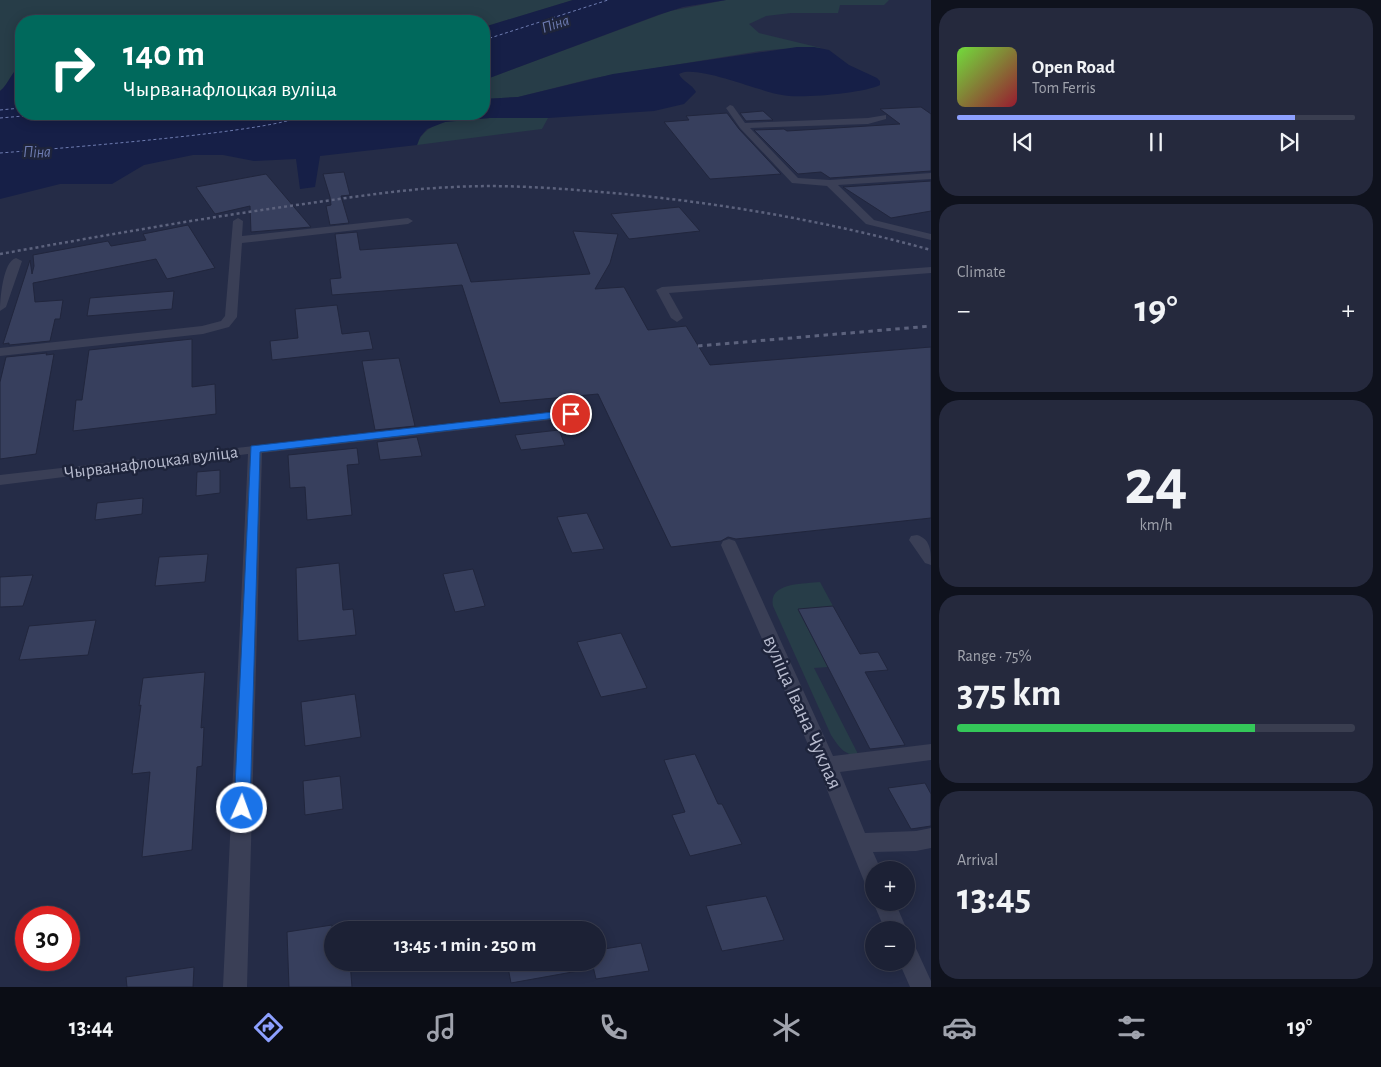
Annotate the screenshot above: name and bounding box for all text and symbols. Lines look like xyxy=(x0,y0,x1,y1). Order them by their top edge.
water label: Піна xyxy=(540,12,571,36)
icon: right xyxy=(40,35,105,100)
text: 140 m xyxy=(123,37,205,72)
text: Open Road xyxy=(1032,58,1115,77)
text: Чырванафлоцкая вуліца xyxy=(123,78,337,100)
text: Tom Ferris xyxy=(1032,80,1096,96)
icon: previous xyxy=(1009,128,1037,156)
icon: pause xyxy=(1142,128,1170,156)
icon: next xyxy=(1275,128,1303,156)
water label: Піна xyxy=(23,144,51,160)
text: Climate xyxy=(957,264,1006,280)
text: 19° xyxy=(1134,291,1178,329)
text: − xyxy=(957,297,970,325)
text: + xyxy=(1342,297,1355,325)
pin xyxy=(550,393,592,435)
icon: arrive xyxy=(557,400,585,428)
street label: Чырванафлоцкая вуліца xyxy=(63,443,239,483)
text: 24 xyxy=(1124,451,1188,516)
text: km/h xyxy=(1139,517,1173,533)
street label: вуліца Івана Чуклая xyxy=(759,632,846,792)
text: Range · 75% xyxy=(957,648,1032,664)
text: 375 km xyxy=(957,675,1061,713)
position arrow xyxy=(215,781,267,833)
text: Arrival xyxy=(957,852,998,868)
map controls xyxy=(865,861,915,971)
button: + xyxy=(865,861,915,911)
text: 13:45 xyxy=(957,879,1031,917)
speed limit sign: 30 xyxy=(15,906,80,971)
button: − xyxy=(865,921,915,971)
text: 13:45 · 1 min · 250 m xyxy=(394,936,536,955)
icon: directions xyxy=(251,1010,286,1045)
icon: music xyxy=(424,1010,459,1045)
icon: phone xyxy=(596,1010,631,1045)
icon: climate xyxy=(769,1010,804,1045)
icon: car xyxy=(942,1010,977,1045)
icon: filters xyxy=(1114,1010,1149,1045)
text: 13:44 xyxy=(69,1016,113,1038)
text: 19° xyxy=(1287,1016,1312,1038)

